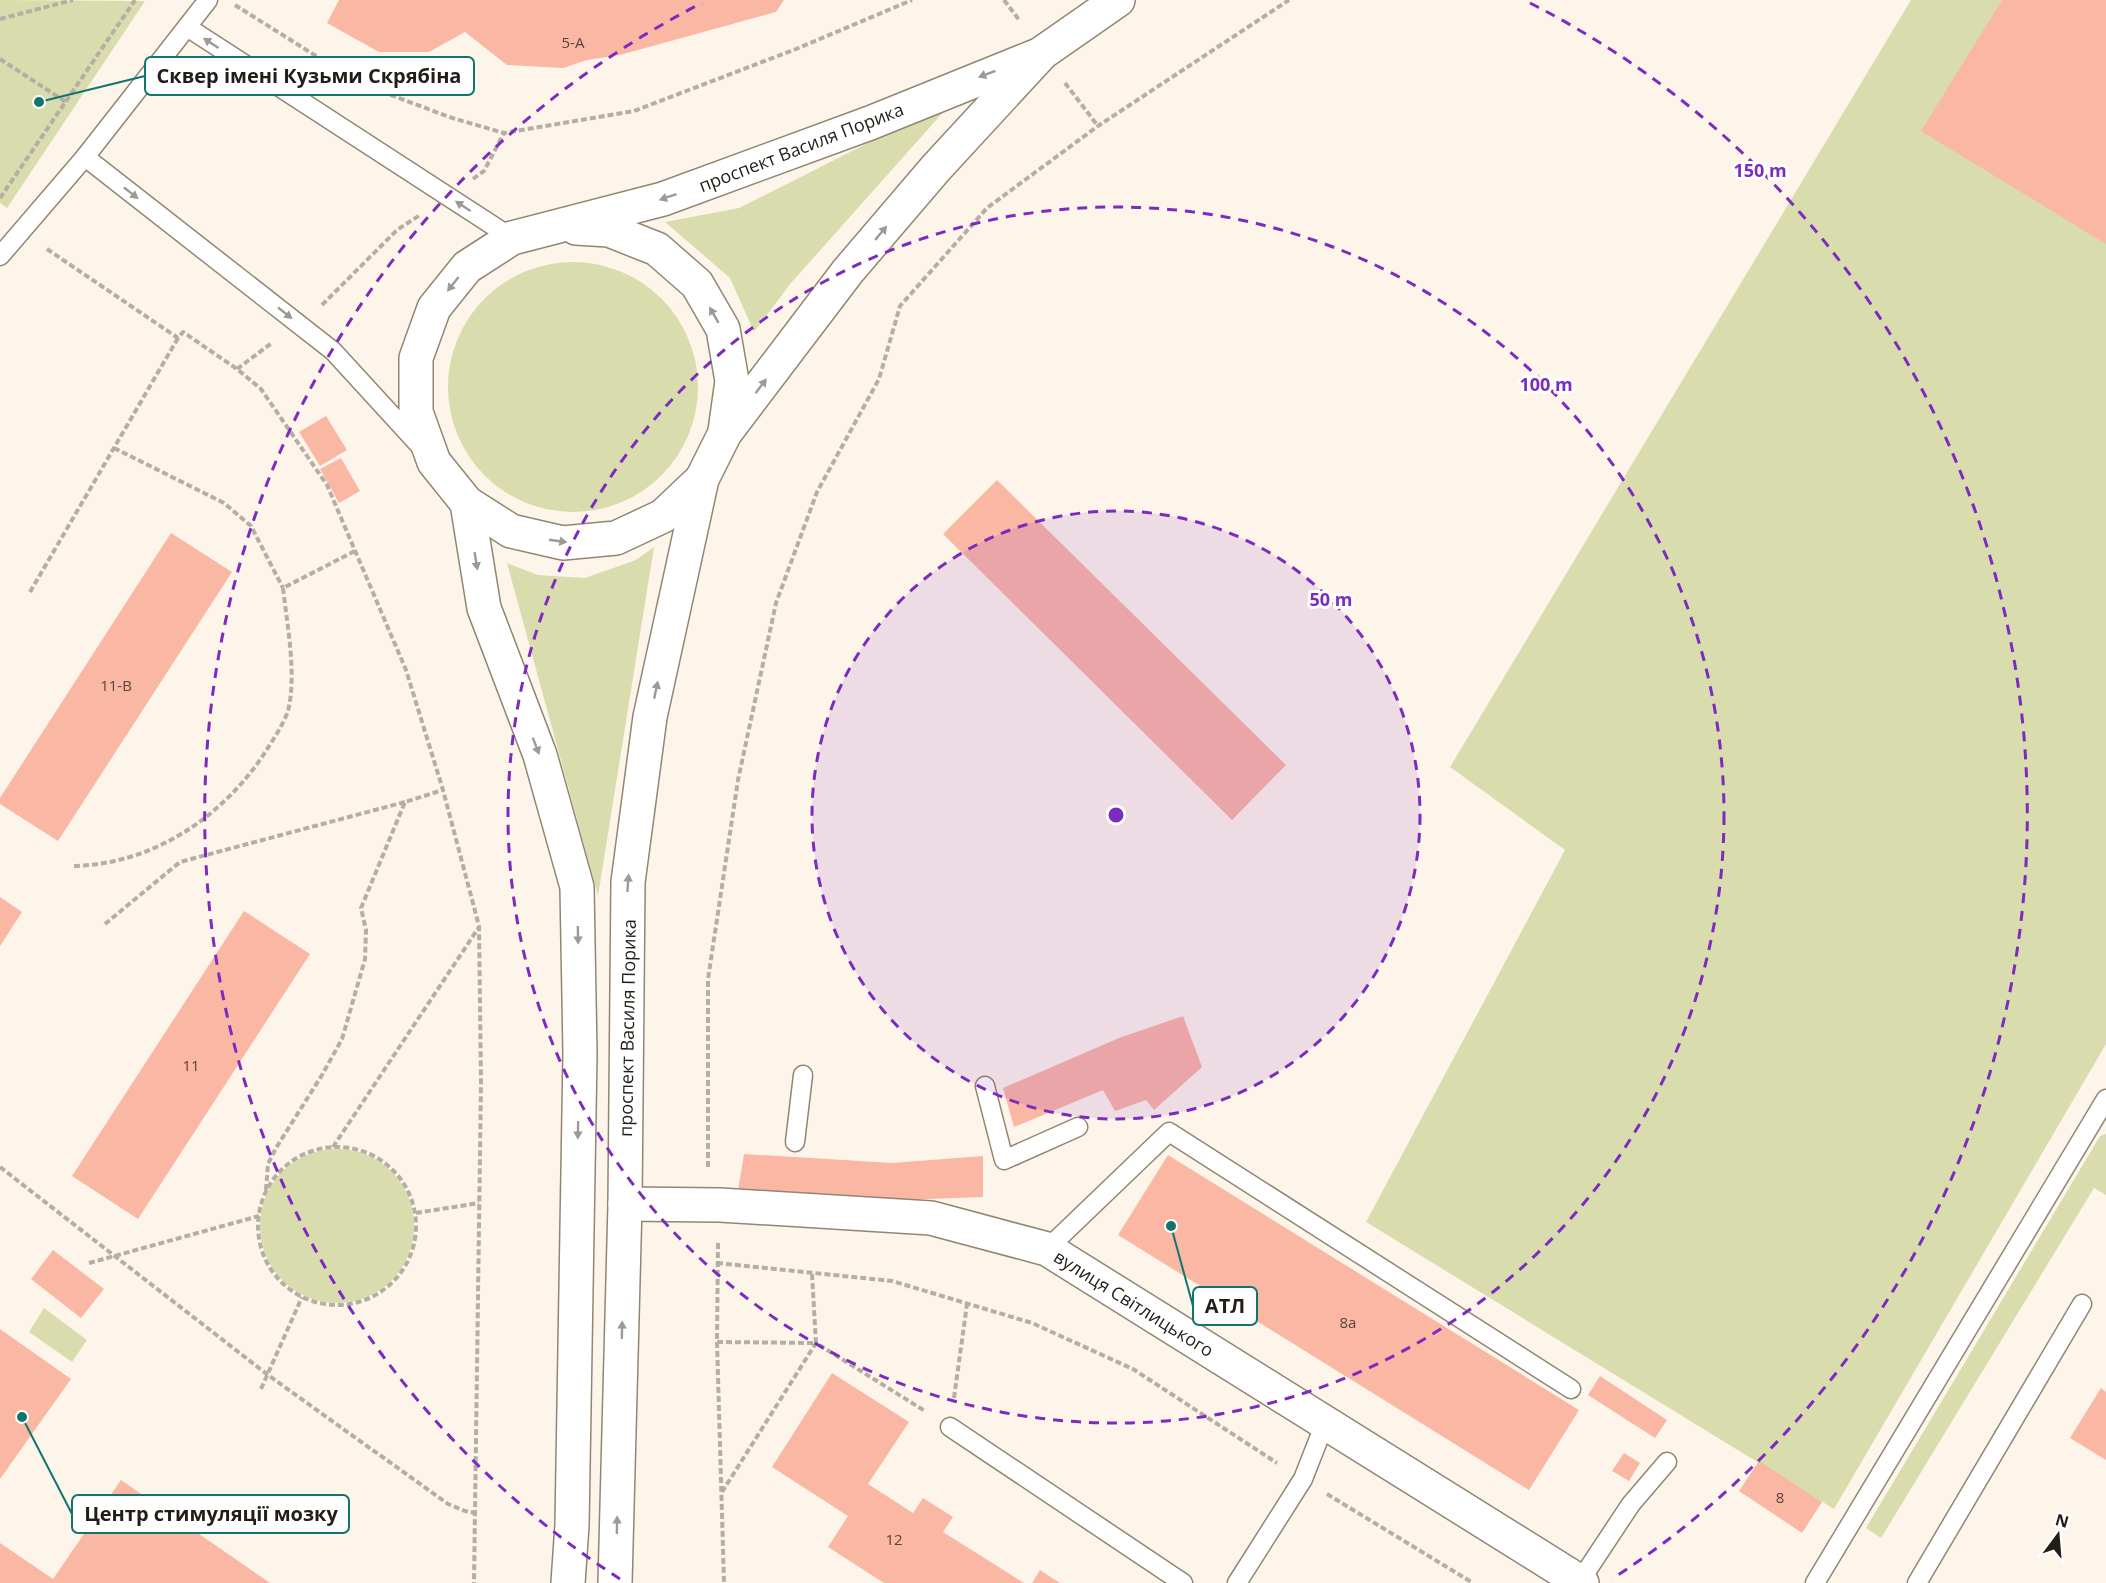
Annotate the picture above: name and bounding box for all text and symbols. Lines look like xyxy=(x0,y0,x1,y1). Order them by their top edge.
house number: 5-А xyxy=(562,32,585,52)
one-way arrow xyxy=(203,37,219,48)
callout: Сквер імені Кузьми Скрябіна xyxy=(145,57,474,95)
text: Сквер імені Кузьми Скрябіна xyxy=(157,62,461,89)
one-way arrow xyxy=(978,69,996,79)
street label: проспект Василя Порика xyxy=(695,97,907,197)
text: 150 m xyxy=(1733,158,1787,182)
one-way arrow xyxy=(123,187,139,199)
one-way arrow xyxy=(659,192,677,202)
one-way arrow xyxy=(455,200,471,212)
one-way arrow xyxy=(874,225,887,241)
one-way arrow xyxy=(446,276,459,292)
one-way arrow xyxy=(277,306,293,319)
one-way arrow xyxy=(709,307,720,323)
text: 100 m xyxy=(1519,372,1573,396)
one-way arrow xyxy=(754,379,766,394)
one-way arrow xyxy=(549,537,568,546)
one-way arrow xyxy=(472,551,481,570)
text: 50 m xyxy=(1310,587,1352,611)
house number: 11-В xyxy=(100,675,132,695)
one-way arrow xyxy=(651,680,661,699)
one-way arrow xyxy=(531,737,541,755)
centre of rings xyxy=(1106,805,1126,825)
one-way arrow xyxy=(624,873,633,892)
street label: проспект Василя Порика xyxy=(613,919,641,1137)
one-way arrow xyxy=(573,925,583,944)
house number: 11 xyxy=(182,1055,200,1075)
one-way arrow xyxy=(573,1120,583,1139)
street label: вулиця Світлицького xyxy=(1050,1244,1218,1362)
callout: АТЛ xyxy=(1193,1287,1257,1325)
text: АТЛ xyxy=(1205,1292,1245,1319)
house number: 8а xyxy=(1340,1312,1356,1332)
one-way arrow xyxy=(617,1320,627,1339)
house number: 8 xyxy=(1776,1487,1784,1507)
callout: Центр стимуляції мозку xyxy=(72,1495,349,1533)
text: Центр стимуляції мозку xyxy=(84,1500,338,1527)
north arrow xyxy=(2028,1505,2088,1565)
text: N xyxy=(2053,1508,2071,1533)
one-way arrow xyxy=(612,1515,621,1534)
house number: 12 xyxy=(885,1529,903,1549)

